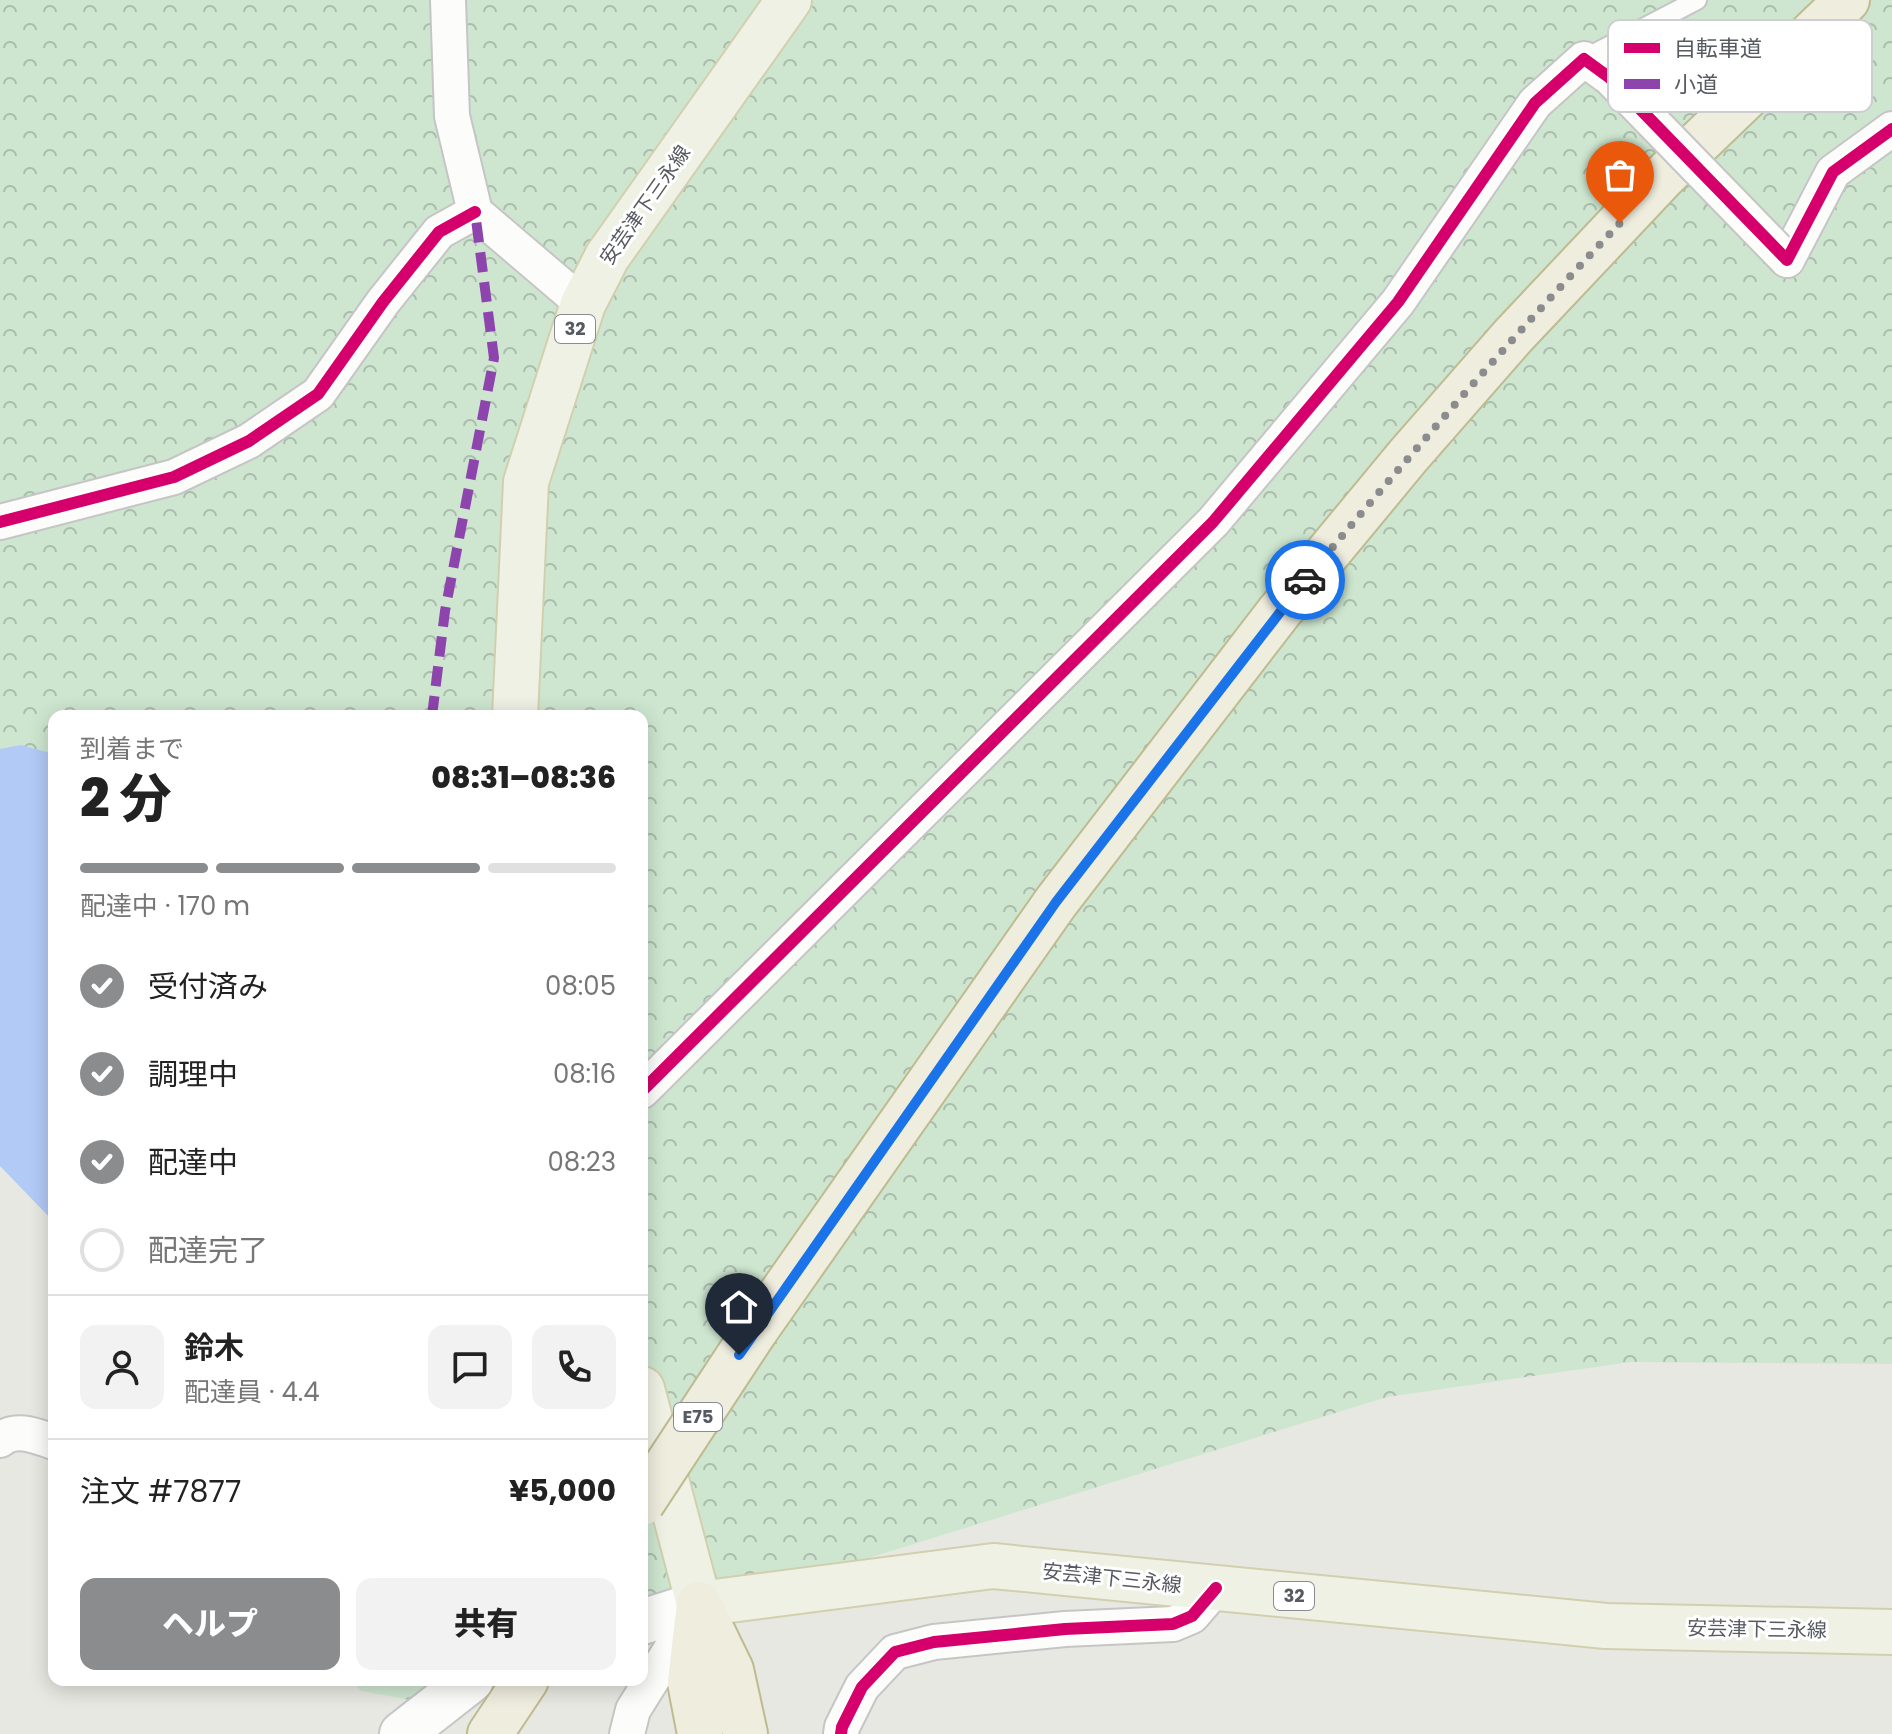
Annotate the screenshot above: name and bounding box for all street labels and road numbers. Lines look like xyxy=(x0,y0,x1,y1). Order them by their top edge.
street label: 安芸津下三永線 xyxy=(593,140,697,270)
road number: 32 xyxy=(555,315,595,343)
road number: E75 xyxy=(674,1403,722,1431)
street label: 安芸津下三永線 xyxy=(1041,1557,1183,1599)
road number: 32 xyxy=(1274,1582,1314,1610)
street label: 安芸津下三永線 xyxy=(1687,1614,1827,1644)

